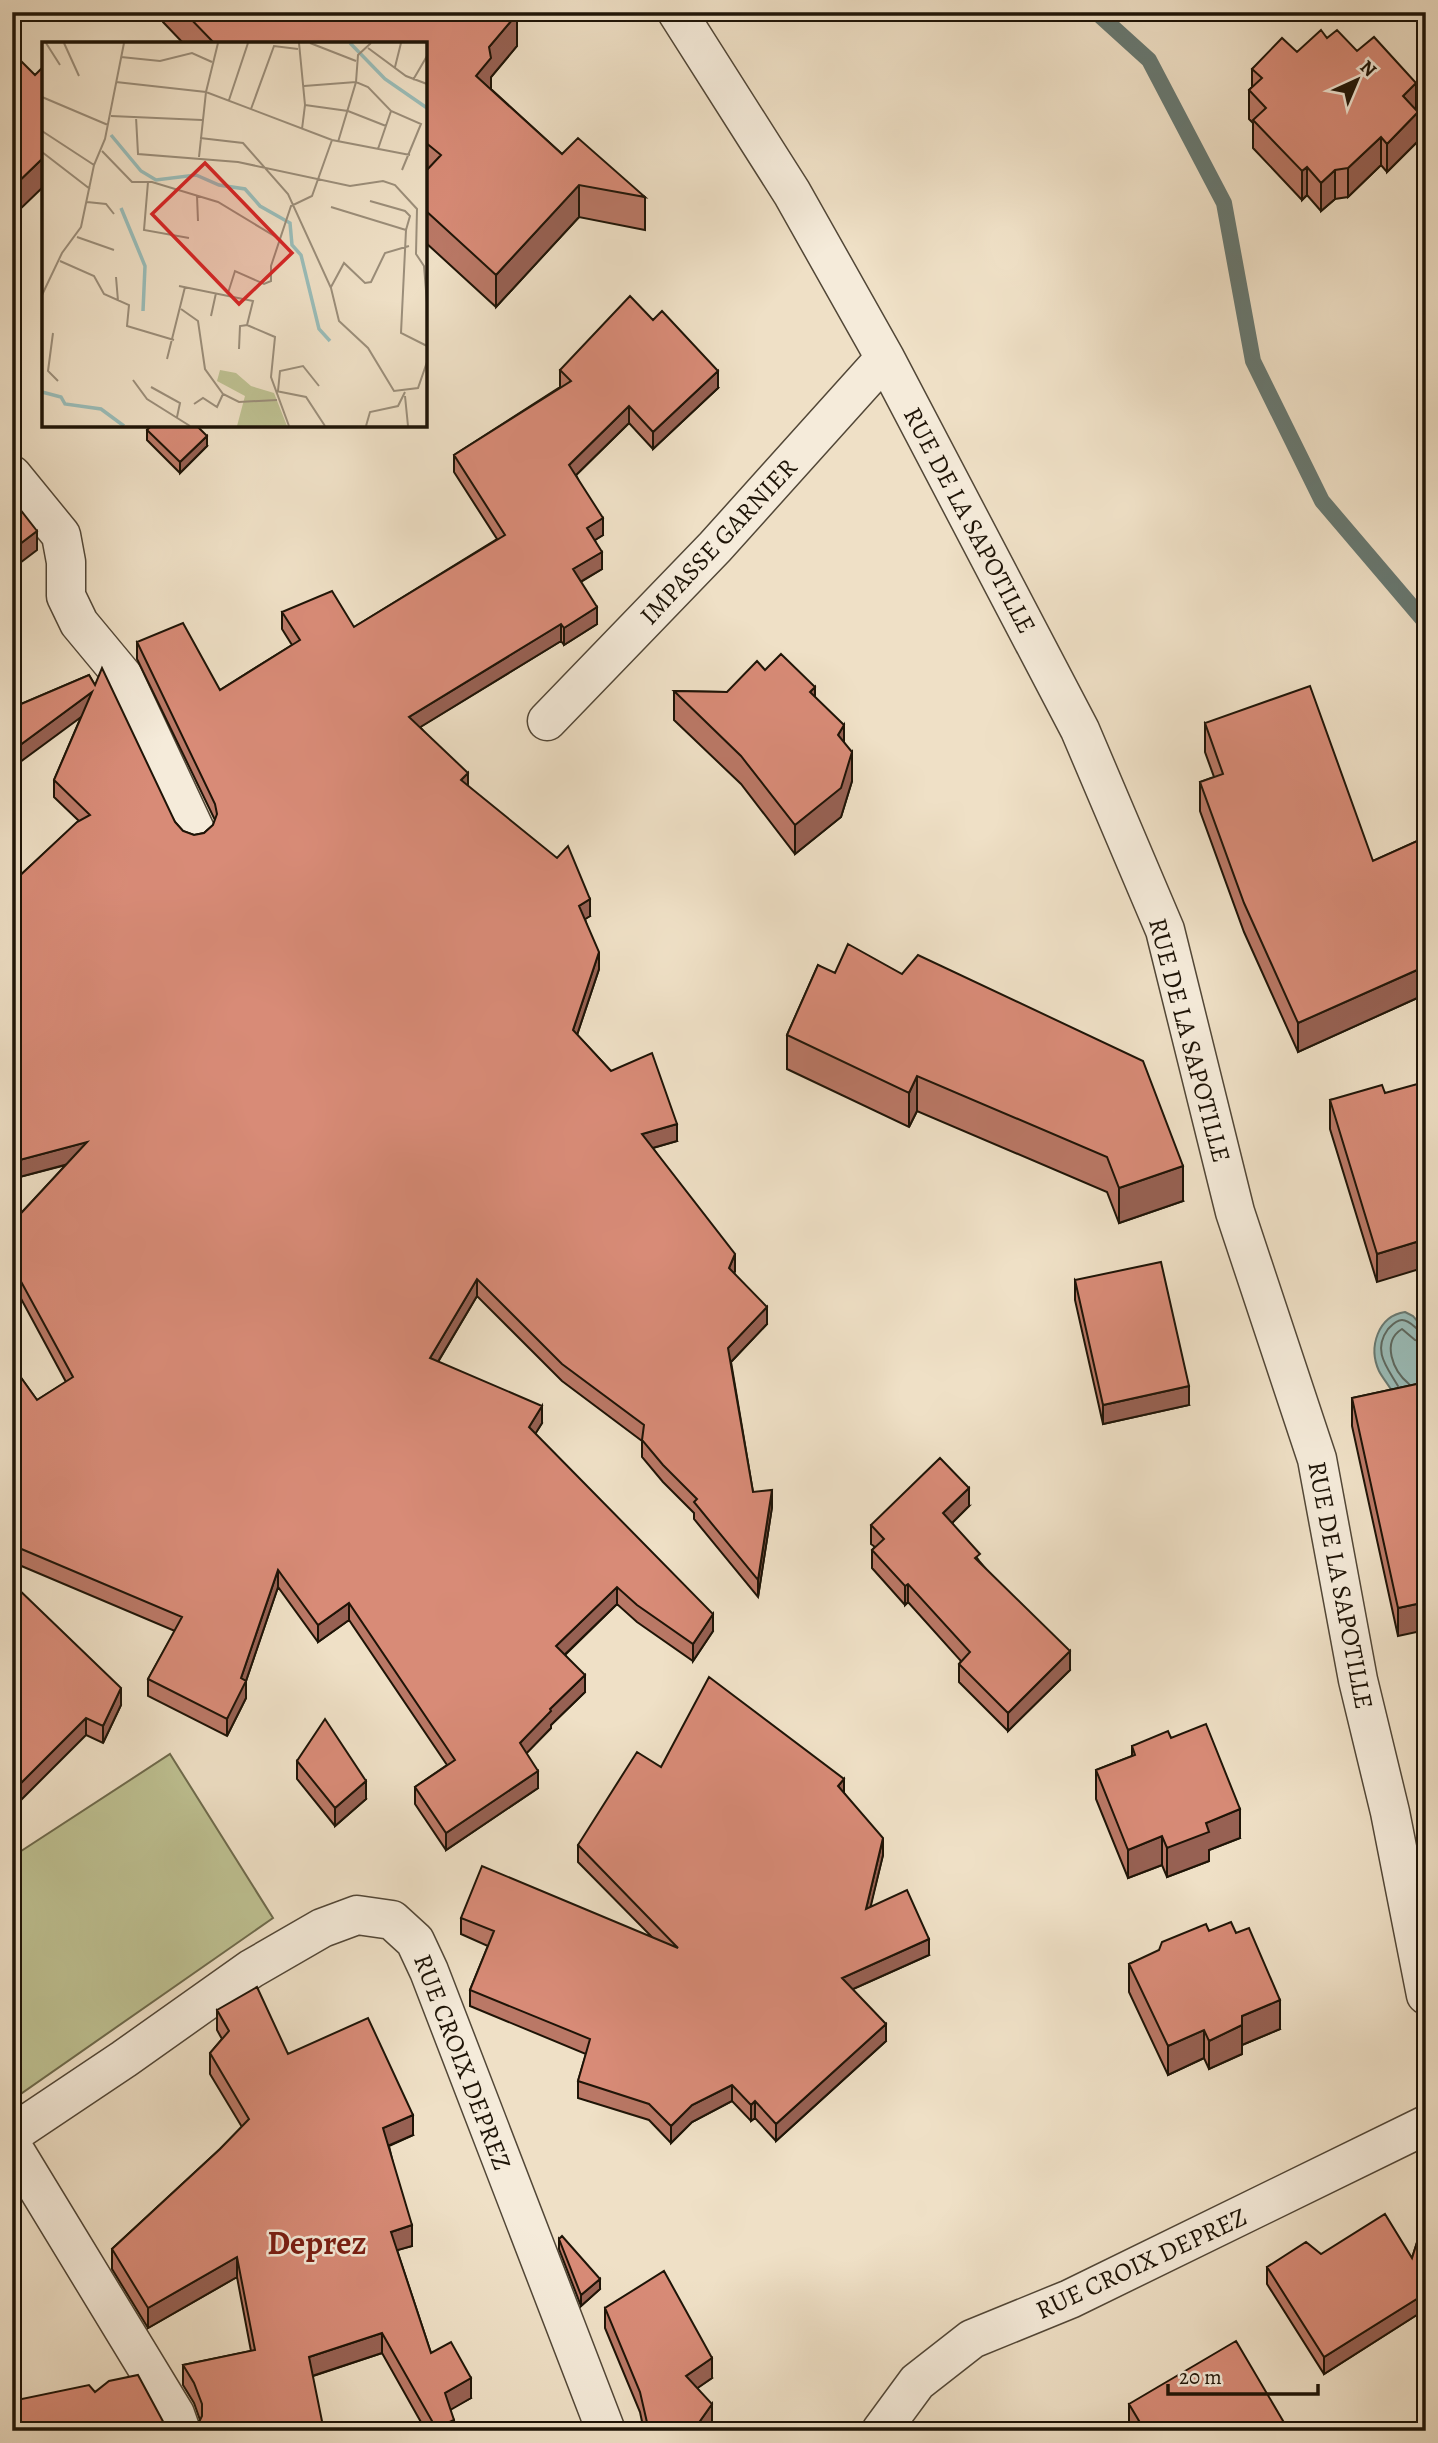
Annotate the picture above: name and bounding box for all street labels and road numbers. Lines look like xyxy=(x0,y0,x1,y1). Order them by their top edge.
street label: RUE DE LA SAPOTILLE xyxy=(895,401,1044,640)
street label: IMPASSE GARNIER xyxy=(632,450,805,632)
street label: RUE DE LA SAPOTILLE xyxy=(1140,914,1239,1166)
street label: RUE DE LA SAPOTILLE xyxy=(1299,1458,1382,1712)
street label: RUE CROIX DEPREZ xyxy=(405,1949,520,2175)
street label: RUE CROIX DEPREZ xyxy=(1030,2199,1252,2328)

